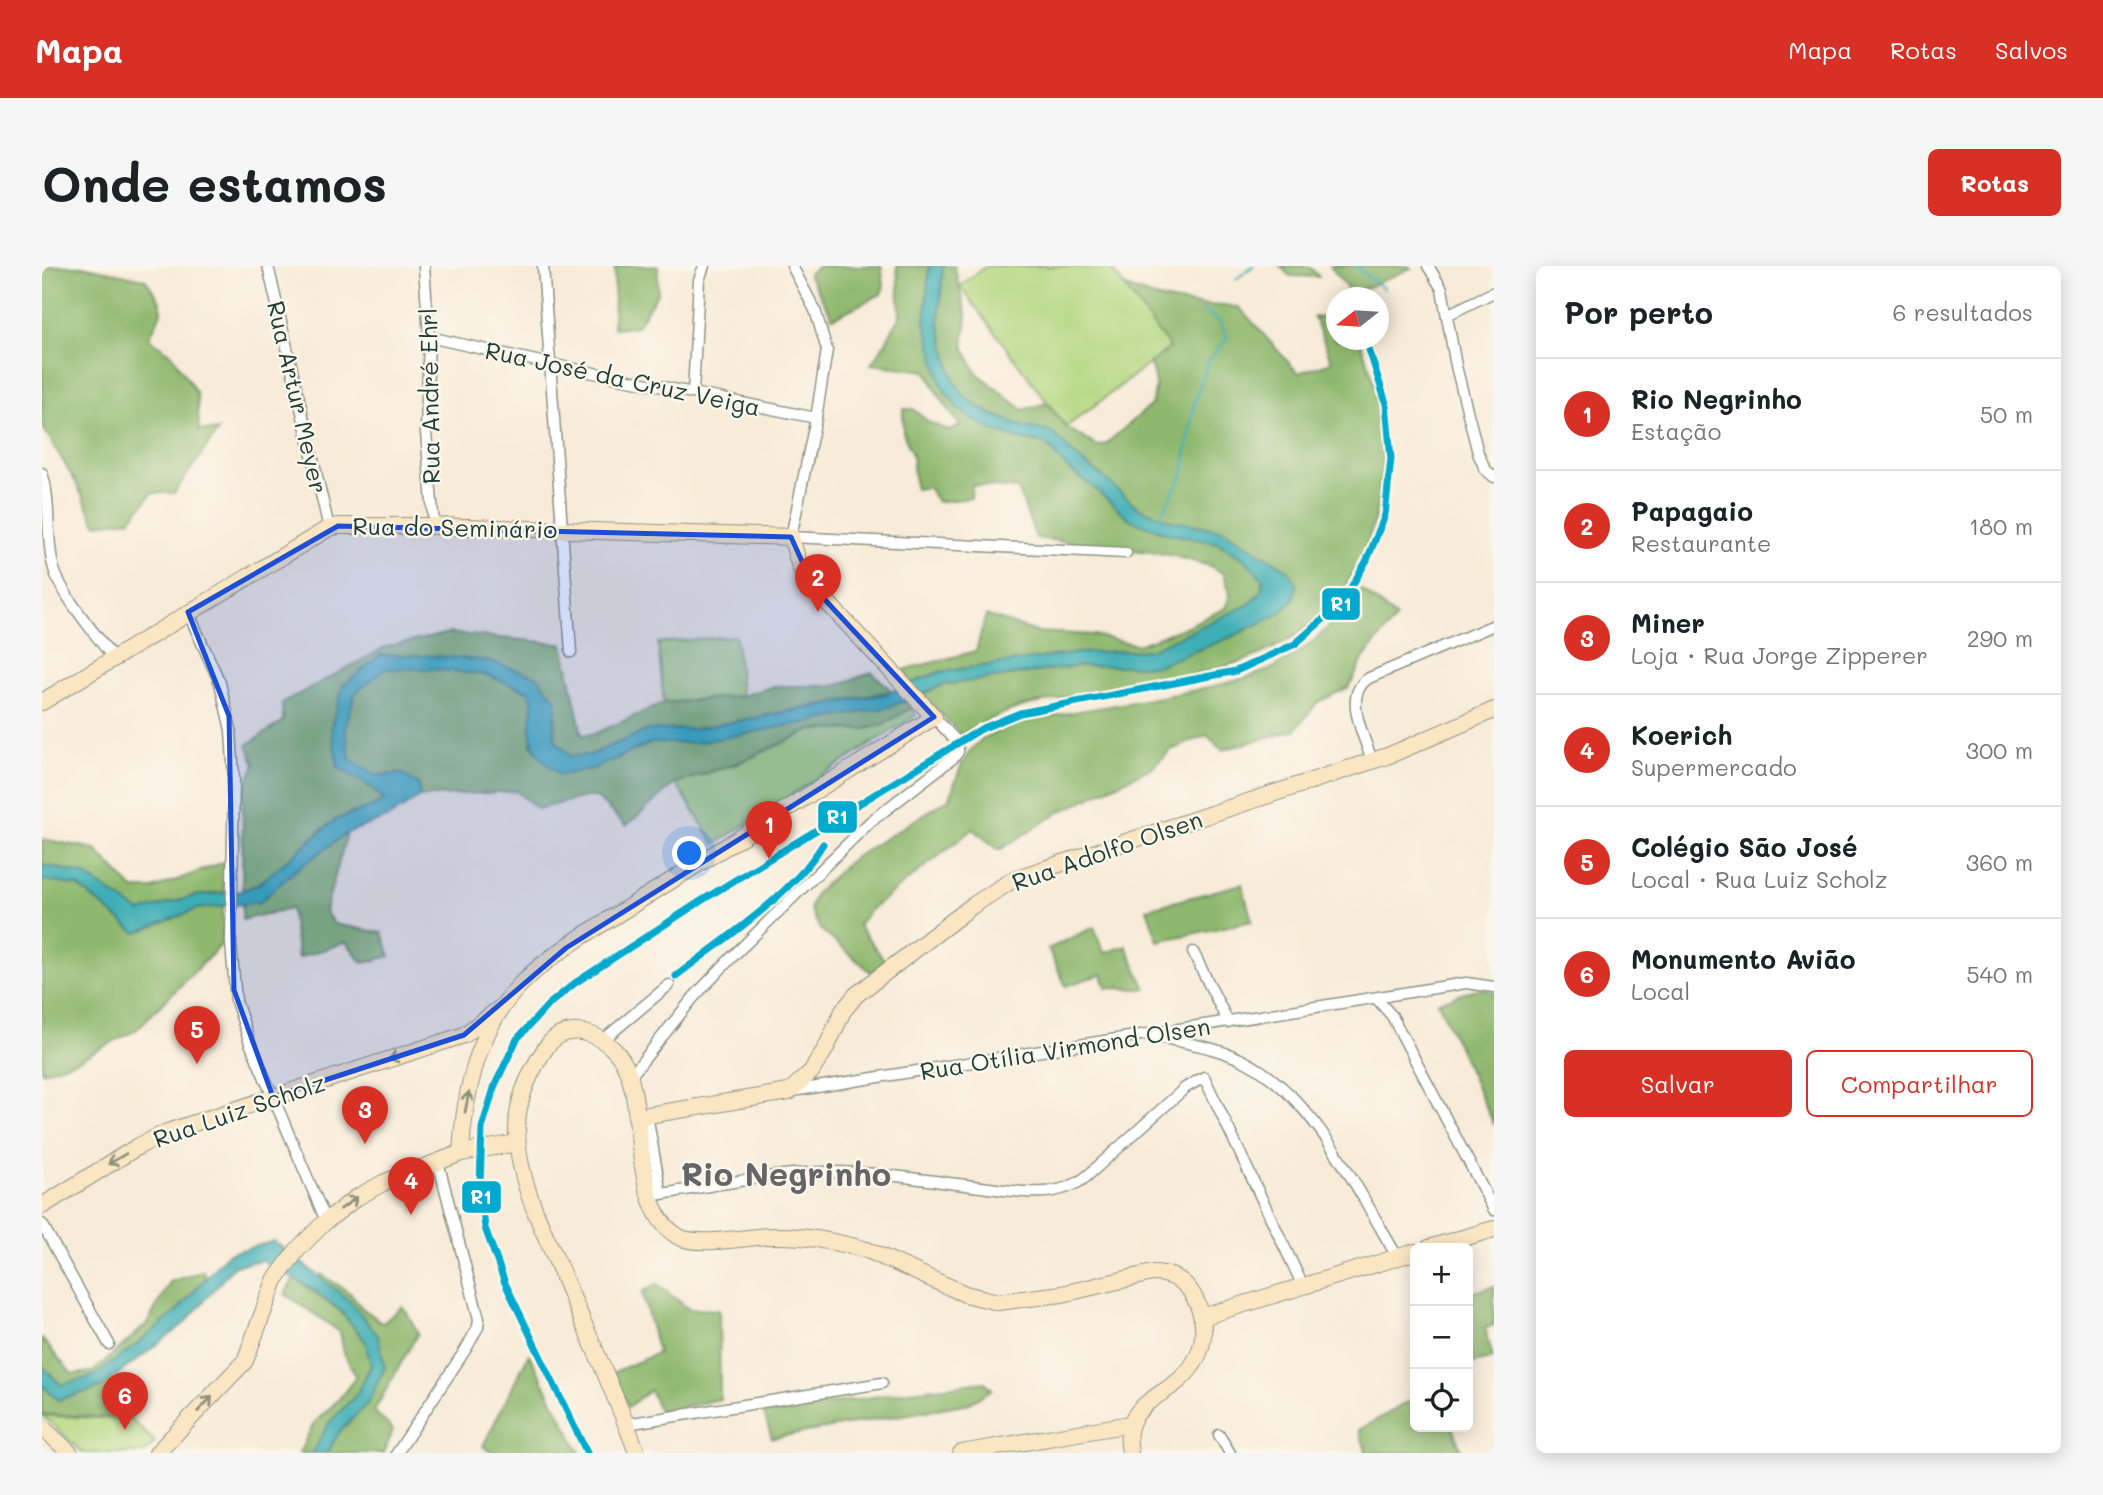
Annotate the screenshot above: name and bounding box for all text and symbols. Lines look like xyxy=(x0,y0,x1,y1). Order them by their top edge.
text: Mapa xyxy=(35,28,123,71)
text: Mapa xyxy=(1788,34,1852,65)
text: Rotas xyxy=(1890,34,1957,65)
text: Salvos xyxy=(1995,34,2068,65)
button: Rotas xyxy=(1928,149,2061,216)
text: Onde estamos xyxy=(42,151,387,214)
north arrow xyxy=(1326,287,1389,350)
text: Por perto xyxy=(1564,292,1713,332)
text: 6 resultados xyxy=(1893,297,2033,327)
street label: Rua Artur Meyer xyxy=(261,298,335,496)
street label: Rua André Ehrl xyxy=(412,308,446,484)
street label: Rua José da Cruz Veiga xyxy=(483,334,763,422)
text: Rio Negrinho xyxy=(1631,382,1802,416)
text: 1 xyxy=(1582,399,1592,429)
text: 50 m xyxy=(1980,399,2033,429)
text: Estação xyxy=(1631,416,1721,446)
text: Papagaio xyxy=(1631,494,1753,528)
street label: Rua do Seminário xyxy=(352,510,558,544)
text: 2 xyxy=(1581,511,1593,541)
text: 180 m xyxy=(1969,511,2033,541)
text: Restaurante xyxy=(1631,528,1771,558)
pin: 2 xyxy=(795,554,841,612)
line badge: R1 xyxy=(1321,587,1361,621)
text: R1 xyxy=(1330,591,1352,616)
text: Miner xyxy=(1631,606,1705,640)
text: 3 xyxy=(1580,623,1594,653)
text: 290 m xyxy=(1967,623,2033,653)
text: Loja · Rua Jorge Zipperer xyxy=(1631,640,1928,670)
text: Koerich xyxy=(1631,718,1732,752)
text: 4 xyxy=(1580,735,1594,765)
text: 300 m xyxy=(1965,735,2033,765)
text: Supermercado xyxy=(1631,752,1797,782)
line badge: R1 xyxy=(817,800,858,834)
pin: 1 xyxy=(746,801,792,859)
street label: Rua Adolfo Olsen xyxy=(1008,803,1206,897)
text: R1 xyxy=(826,804,848,829)
text: Colégio São José xyxy=(1631,830,1857,864)
your location xyxy=(672,836,706,870)
text: 5 xyxy=(1580,847,1594,877)
text: 360 m xyxy=(1966,847,2033,877)
text: Local · Rua Luiz Scholz xyxy=(1631,864,1888,894)
text: Monumento Avião xyxy=(1631,942,1856,976)
text: 6 xyxy=(1580,959,1594,989)
text: 540 m xyxy=(1966,959,2033,989)
text: Local xyxy=(1631,976,1690,1006)
pin: 5 xyxy=(174,1006,220,1064)
street label: Rua Otília Virmond Olsen xyxy=(918,1010,1212,1086)
one-way arrow xyxy=(389,1050,411,1063)
button: Salvar xyxy=(1564,1050,1792,1117)
button: Compartilhar xyxy=(1806,1050,2033,1117)
street label: Rua Luiz Scholz xyxy=(149,1066,329,1154)
pin: 3 xyxy=(342,1086,388,1144)
one-way arrow xyxy=(461,1091,474,1114)
one-way arrow xyxy=(108,1152,128,1166)
district label: Rio Negrinho xyxy=(681,1152,891,1194)
pin: 4 xyxy=(388,1157,434,1215)
line badge: R1 xyxy=(461,1180,502,1214)
text: R1 xyxy=(470,1184,492,1209)
one-way arrow xyxy=(339,1196,357,1211)
map controls xyxy=(1410,1243,1473,1432)
button: + xyxy=(1410,1243,1473,1306)
button: − xyxy=(1410,1306,1473,1369)
button: locate xyxy=(1410,1369,1473,1432)
pin: 6 xyxy=(102,1372,148,1430)
one-way arrow xyxy=(196,1396,213,1413)

